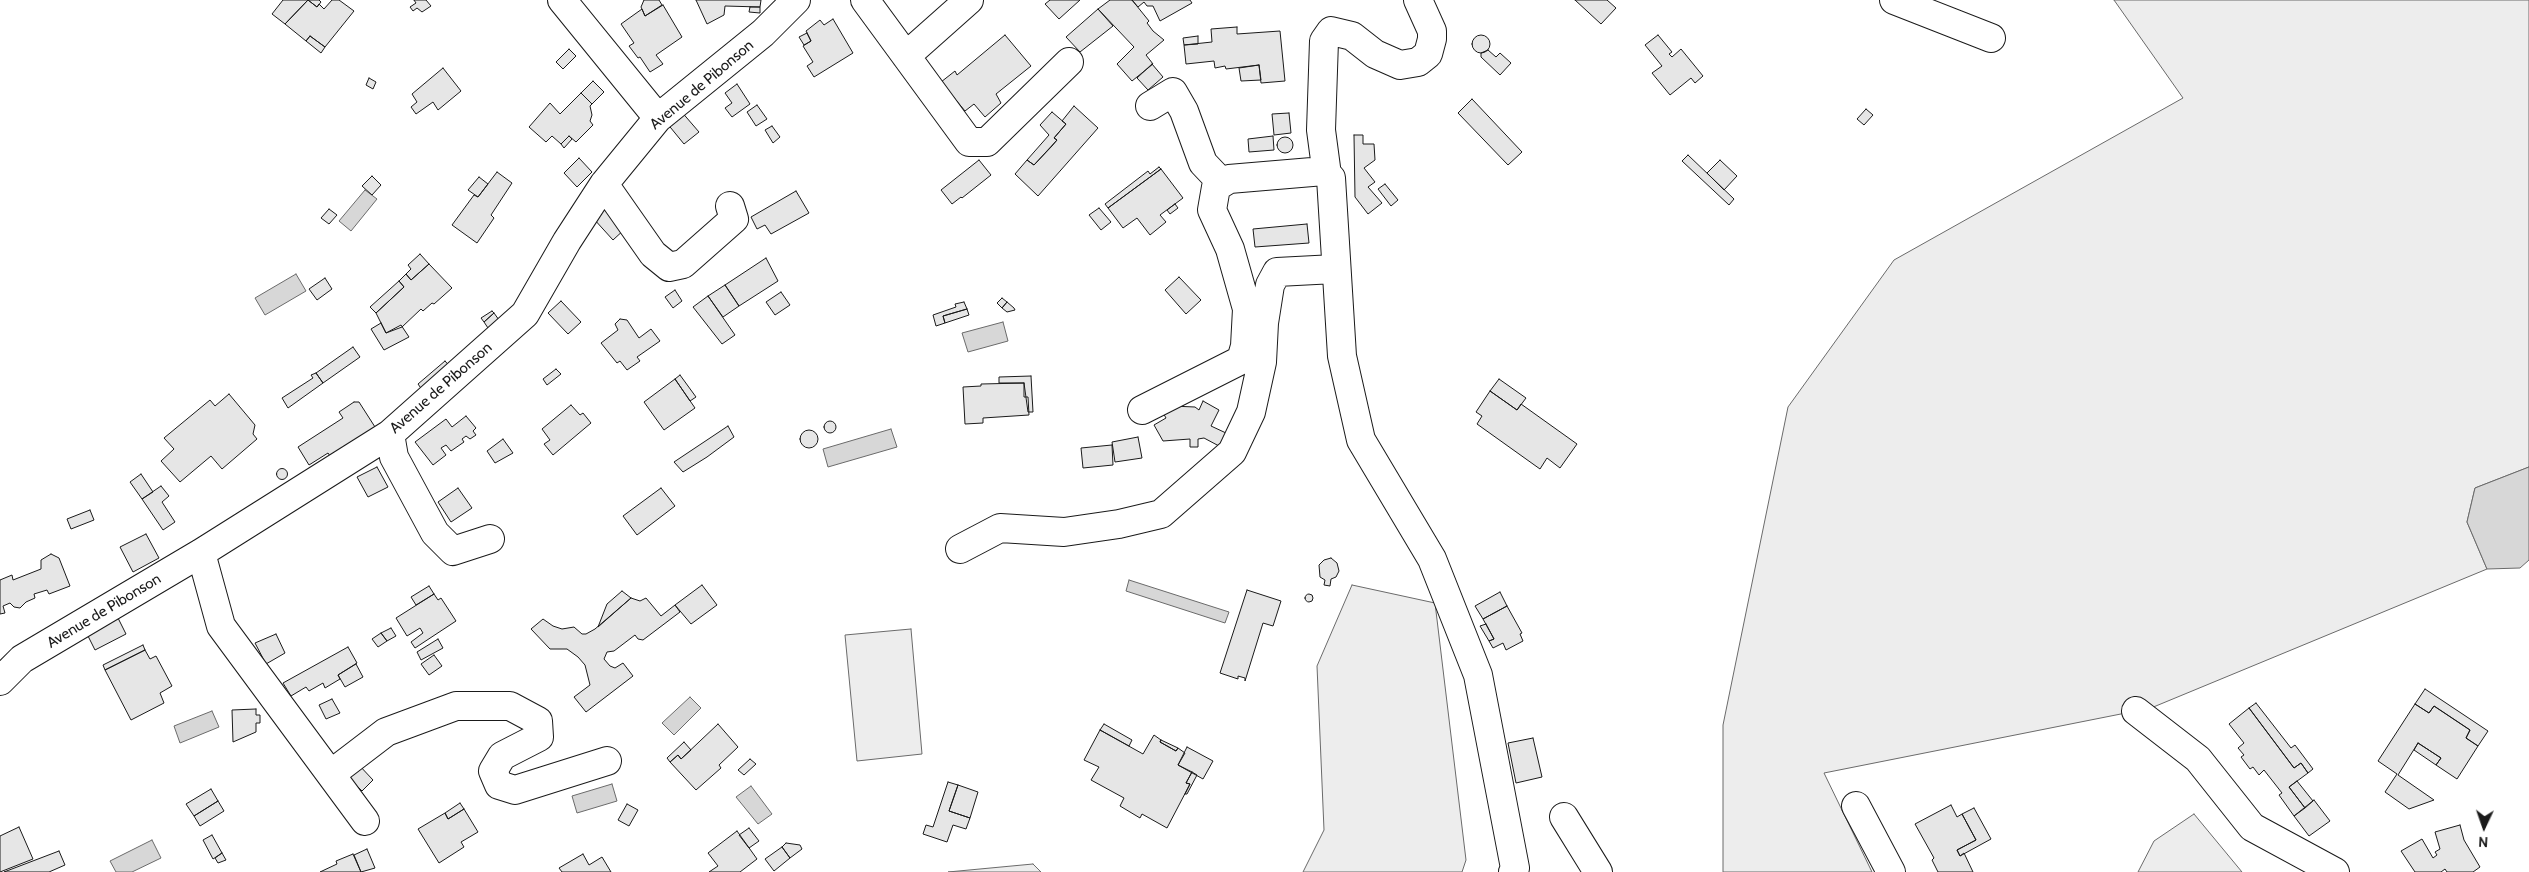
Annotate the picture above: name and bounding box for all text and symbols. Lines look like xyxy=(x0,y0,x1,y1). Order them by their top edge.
street label: Avenue de Pibonson xyxy=(647,36,757,134)
street label: Avenue de Pibonson xyxy=(386,339,496,437)
street label: Avenue de Pibonson xyxy=(44,570,164,652)
north arrow xyxy=(2459,802,2509,852)
text: N xyxy=(2478,833,2489,851)

